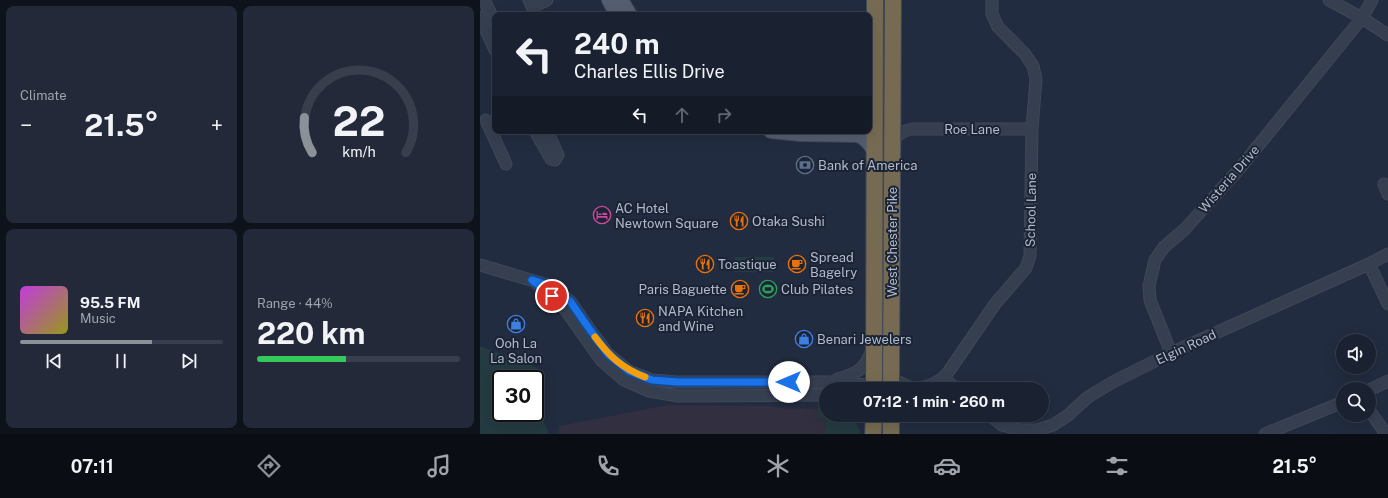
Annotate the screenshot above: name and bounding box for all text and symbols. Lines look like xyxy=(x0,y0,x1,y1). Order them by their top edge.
text: 240 m xyxy=(574,27,660,60)
icon: left xyxy=(508,28,560,80)
text: Charles Ellis Drive xyxy=(574,61,725,82)
text: Climate xyxy=(20,88,67,103)
text: 22 xyxy=(332,95,385,144)
icon: left xyxy=(629,104,651,126)
icon: ahead xyxy=(671,104,693,126)
icon: right xyxy=(713,104,735,126)
text: 21.5° xyxy=(84,107,159,143)
text: − xyxy=(20,112,32,138)
text: + xyxy=(211,112,223,138)
street label: Roe Lane xyxy=(944,122,1000,137)
text: km/h xyxy=(342,142,375,159)
street label: Wisteria Drive xyxy=(1196,142,1262,216)
bank icon: Bank of America xyxy=(795,155,815,175)
place label: Bank of America xyxy=(818,158,917,173)
street label: School Lane xyxy=(1023,173,1039,247)
street label: West Chester Pike xyxy=(885,187,900,297)
place label: AC Hotel Newtown Square xyxy=(615,201,719,231)
hotel icon: AC Hotel Newtown Square xyxy=(592,205,612,225)
restaurant icon: Otaka Sushi xyxy=(729,211,749,231)
place label: Otaka Sushi xyxy=(752,214,825,229)
place label: Spread Bagelry xyxy=(810,250,857,280)
restaurant icon: Toastique xyxy=(695,254,715,274)
cafe icon: Spread Bagelry xyxy=(787,254,807,274)
place label: Toastique xyxy=(718,257,777,272)
pin xyxy=(535,279,569,313)
cafe icon: Paris Baguette xyxy=(730,279,750,299)
sports icon: Club Pilates xyxy=(758,279,778,299)
place label: Paris Baguette xyxy=(639,282,727,297)
place label: Club Pilates xyxy=(781,282,853,297)
icon: arrive xyxy=(541,285,563,307)
text: 95.5 FM xyxy=(80,294,141,311)
text: Range · 44% xyxy=(257,296,333,311)
place label: NAPA Kitchen and Wine xyxy=(658,304,743,334)
restaurant icon: NAPA Kitchen and Wine xyxy=(635,308,655,328)
text: Music xyxy=(80,311,116,326)
shop icon: Ooh La La Salon xyxy=(506,314,526,334)
text: 220 km xyxy=(257,315,365,351)
street label: Elgin Road xyxy=(1153,327,1219,367)
shop icon: Benari Jewelers xyxy=(794,329,814,349)
place label: Benari Jewelers xyxy=(817,332,912,347)
map controls xyxy=(1336,334,1376,422)
button: sound xyxy=(1336,334,1376,374)
place label: Ooh La La Salon xyxy=(490,336,542,366)
icon: previous xyxy=(43,350,65,372)
icon: pause xyxy=(110,350,132,372)
icon: next xyxy=(178,350,200,372)
position arrow xyxy=(768,361,810,403)
speed limit sign: 30 xyxy=(492,370,544,422)
button: search xyxy=(1336,382,1376,422)
text: 07:12 · 1 min · 260 m xyxy=(863,393,1005,410)
icon: directions xyxy=(255,452,283,480)
icon: music xyxy=(425,452,453,480)
icon: phone xyxy=(594,452,622,480)
icon: climate xyxy=(764,452,792,480)
icon: car xyxy=(933,452,961,480)
icon: filters xyxy=(1103,452,1131,480)
text: 07:11 xyxy=(71,456,114,477)
text: 21.5° xyxy=(1272,456,1317,477)

